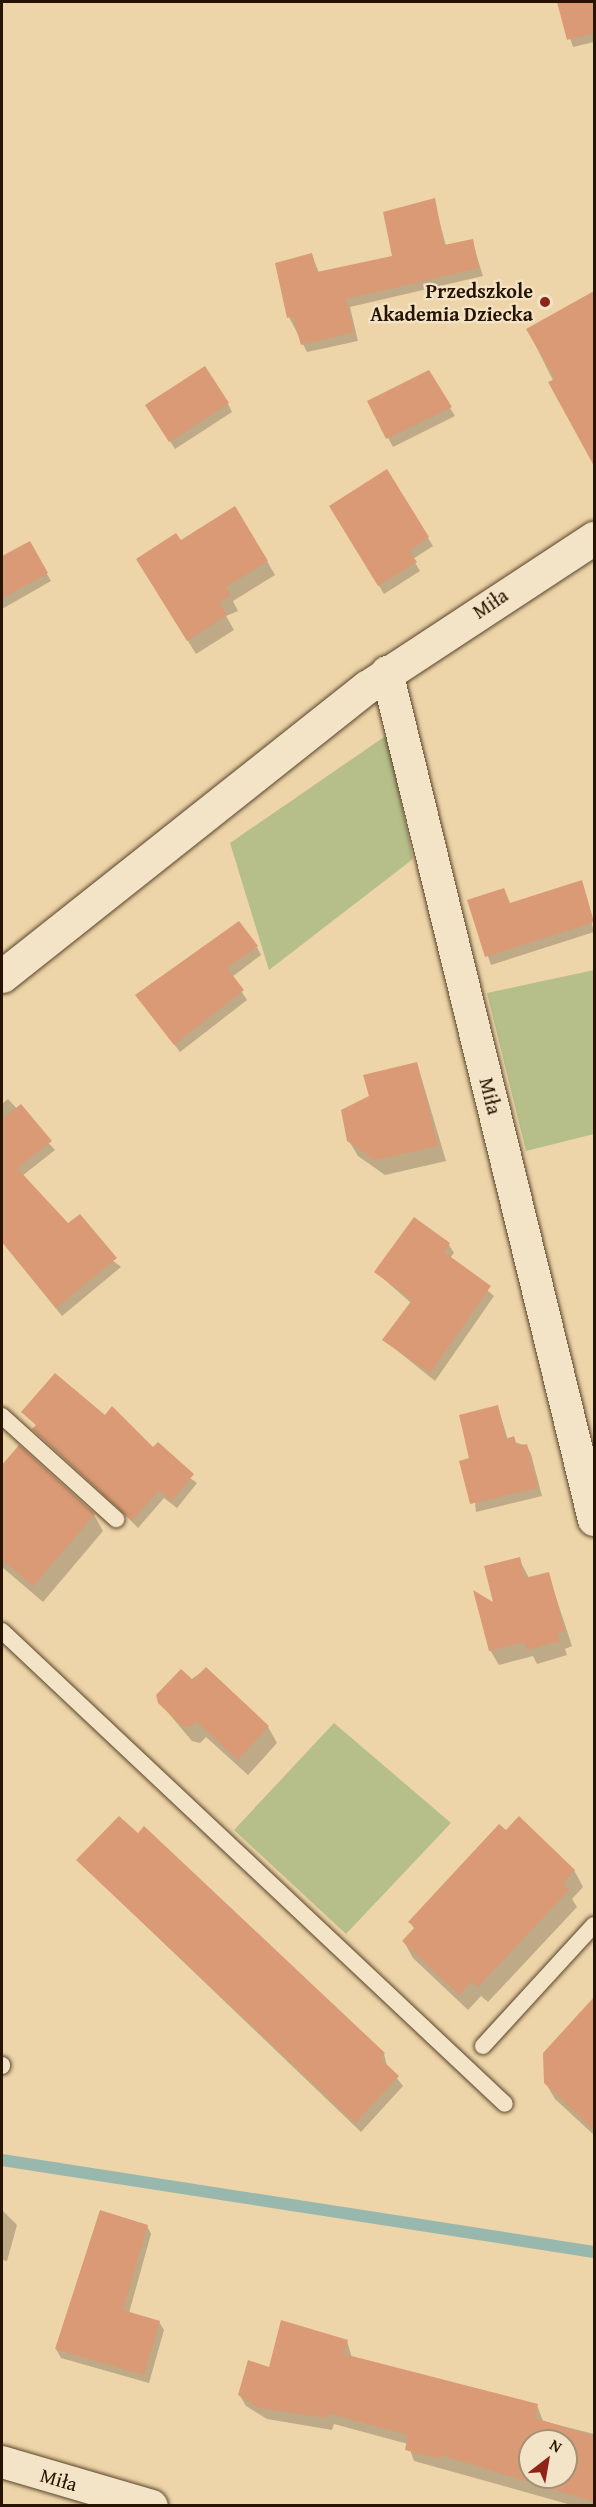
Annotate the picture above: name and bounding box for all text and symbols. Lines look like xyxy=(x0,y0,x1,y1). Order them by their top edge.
place label: Przedszkole Akademia Dziecka xyxy=(370,278,533,325)
marker: Przedszkole Akademia Dziecka xyxy=(538,295,552,309)
street label: Miła xyxy=(468,583,512,623)
street label: Miła xyxy=(475,1075,507,1117)
north arrow xyxy=(518,2429,578,2489)
text: N xyxy=(545,2432,567,2458)
street label: Miła xyxy=(38,2462,80,2496)

